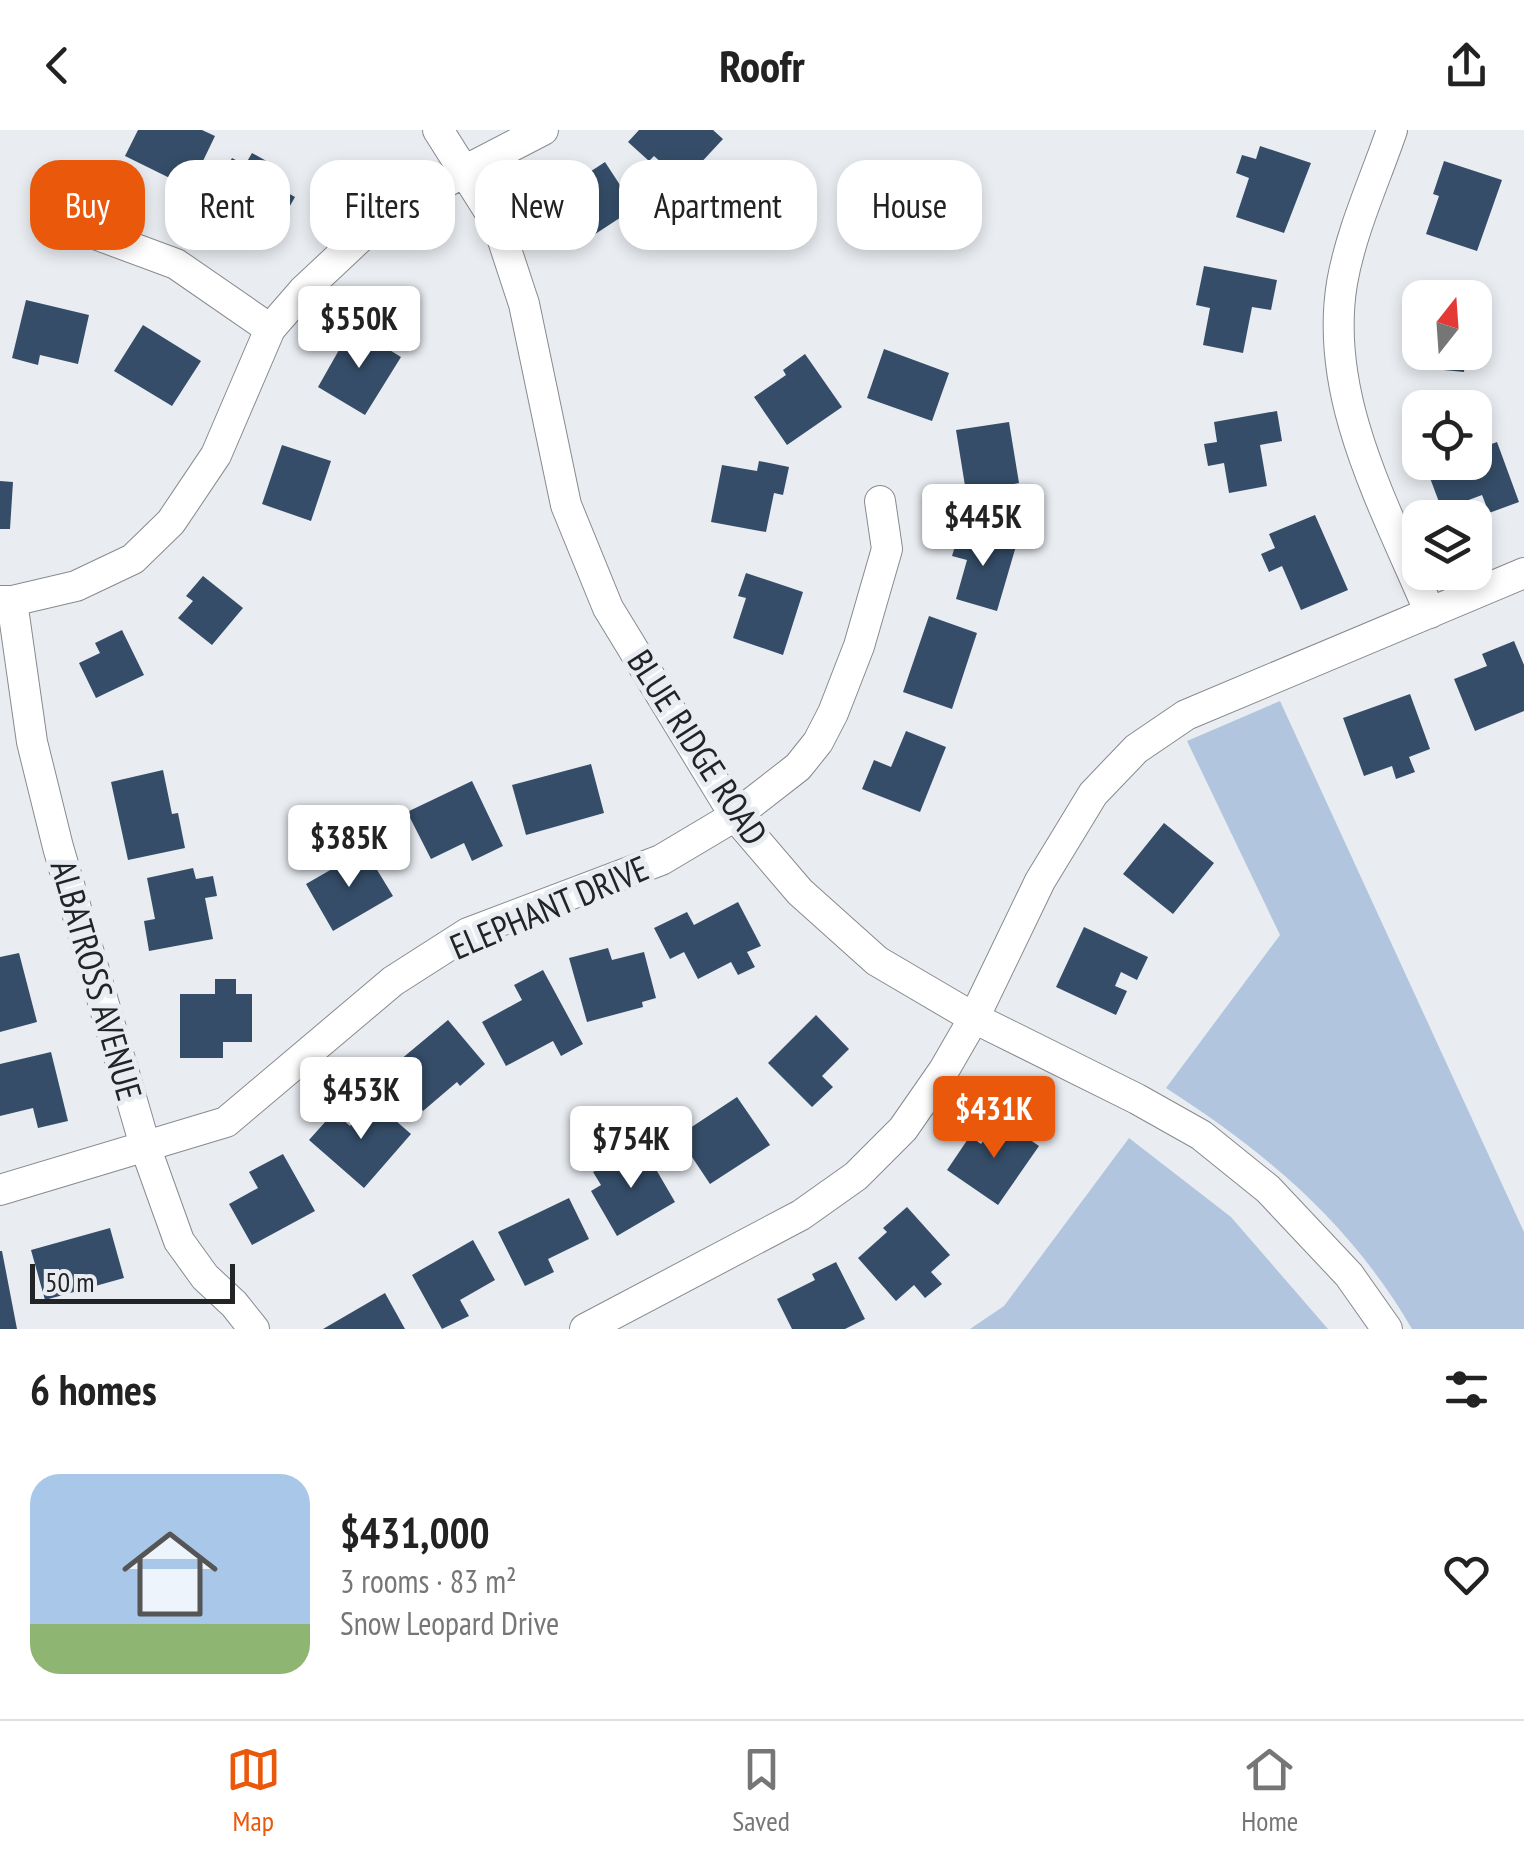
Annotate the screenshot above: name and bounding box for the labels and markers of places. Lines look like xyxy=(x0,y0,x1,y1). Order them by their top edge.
pin: $550K xyxy=(289,286,429,371)
pin: $445K xyxy=(913,484,1053,569)
pin: $385K xyxy=(279,805,419,890)
pin: $453K xyxy=(291,1057,431,1142)
pin: $431K xyxy=(924,1076,1064,1161)
pin: $754K xyxy=(561,1106,701,1191)

